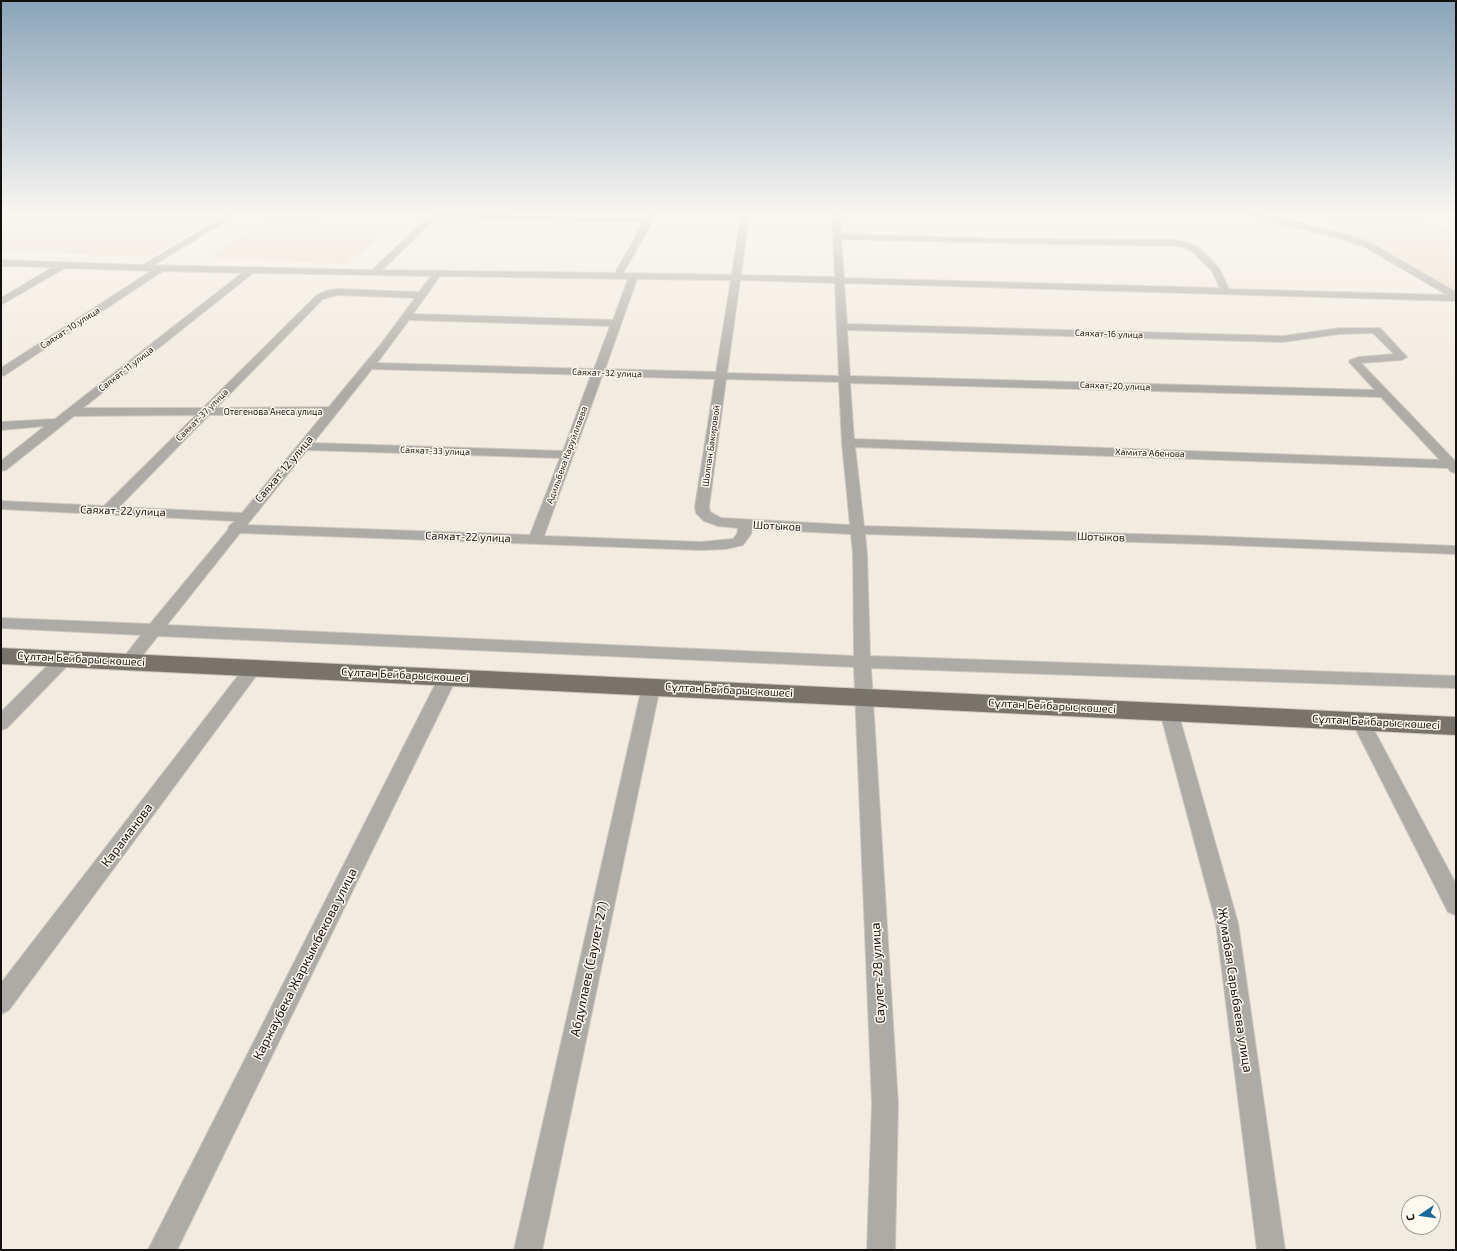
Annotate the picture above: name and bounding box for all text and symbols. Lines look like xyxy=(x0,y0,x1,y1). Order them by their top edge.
street label: Саяхат-10 улица xyxy=(38,305,102,351)
street label: Саяхат-16 улица xyxy=(1075,327,1143,341)
street label: Саяхат-11 улица xyxy=(96,344,156,394)
street label: Саяхат-32 улица xyxy=(572,366,642,380)
street label: Саяхат-20 улица xyxy=(1080,379,1150,393)
street label: Саяхат-37 улица xyxy=(174,387,230,443)
street label: Адильбека Каруйллаева xyxy=(544,405,590,505)
street label: Шолпан Бакировой xyxy=(700,405,722,487)
street label: Отегенова Анеса улица xyxy=(224,407,322,417)
street label: Саяхат-12 улица xyxy=(252,433,316,505)
street label: Саяхат-33 улица xyxy=(400,444,470,458)
street label: Хамита Абенова xyxy=(1115,446,1185,460)
street label: Саяхат-22 улица xyxy=(80,503,166,519)
street label: Шотыков xyxy=(753,518,801,534)
street label: Саяхат-22 улица xyxy=(425,529,511,545)
street label: Шотыков xyxy=(1077,530,1125,544)
street label: Сұлтан Бейбарыс көшесі xyxy=(17,649,145,669)
street label: Сұлтан Бейбарыс көшесі xyxy=(341,665,469,685)
street label: Сұлтан Бейбарыс көшесі xyxy=(665,680,793,700)
street label: Сұлтан Бейбарыс көшесі xyxy=(988,696,1116,716)
street label: Сұлтан Бейбарыс көшесі xyxy=(1312,712,1440,732)
street label: Караманова xyxy=(98,800,156,870)
street label: Каржаубека Жаркымбекова улица xyxy=(250,865,360,1063)
street label: Абдуллаев (Саулет-27) xyxy=(567,900,611,1038)
street label: Жумабая Сарыбаева улица xyxy=(1214,906,1256,1074)
street label: Саулет-28 улица xyxy=(868,922,888,1024)
north arrow xyxy=(1401,1195,1441,1235)
text: С xyxy=(1403,1213,1417,1222)

